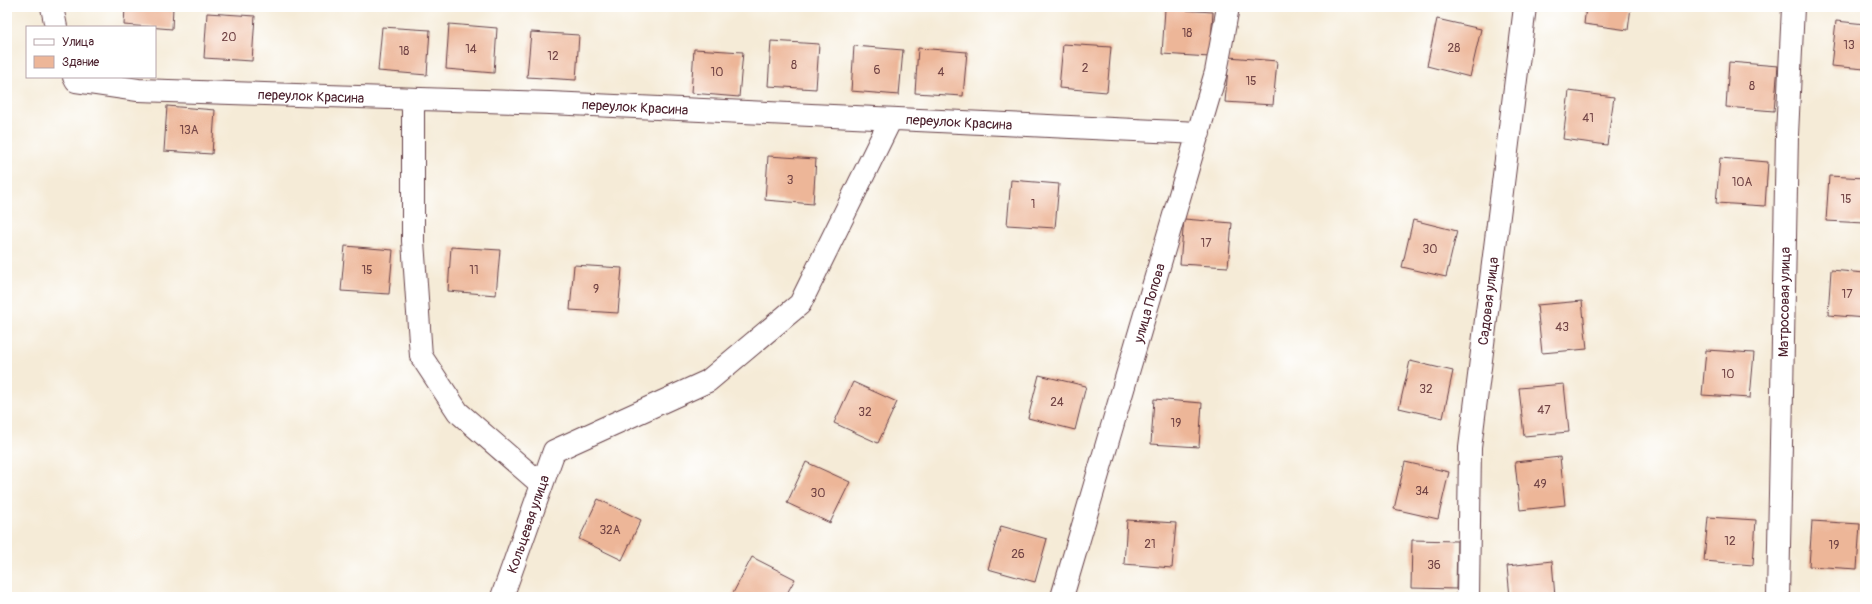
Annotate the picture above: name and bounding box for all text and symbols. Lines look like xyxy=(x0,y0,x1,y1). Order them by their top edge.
legend xyxy=(26,26,156,78)
house number: 18 xyxy=(1182,26,1192,41)
house number: 20 xyxy=(222,30,236,45)
text: Улица xyxy=(62,35,94,50)
house number: 13 xyxy=(1843,38,1855,53)
house number: 28 xyxy=(1448,41,1460,56)
house number: 14 xyxy=(465,42,477,57)
house number: 18 xyxy=(399,44,409,59)
house number: 12 xyxy=(547,49,559,64)
text: Здание xyxy=(62,55,99,70)
house number: 8 xyxy=(791,58,797,73)
house number: 2 xyxy=(1082,61,1089,76)
house number: 6 xyxy=(874,63,881,78)
house number: 10 xyxy=(711,65,723,80)
house number: 4 xyxy=(938,65,945,80)
house number: 15 xyxy=(1245,74,1257,89)
house number: 8 xyxy=(1749,79,1755,94)
street label: переулок Красина xyxy=(257,86,365,107)
street label: переулок Красина xyxy=(581,96,689,119)
street label: переулок Красина xyxy=(905,111,1013,134)
house number: 41 xyxy=(1582,111,1594,126)
house number: 13А xyxy=(179,123,199,138)
house number: 3 xyxy=(787,173,794,188)
house number: 10А xyxy=(1732,175,1753,190)
house number: 15 xyxy=(1840,192,1852,207)
house number: 1 xyxy=(1031,197,1035,212)
house number: 17 xyxy=(1200,236,1212,251)
house number: 30 xyxy=(1423,242,1437,257)
street label: Матросовая улица xyxy=(1775,247,1794,357)
street label: Садовая улица xyxy=(1475,256,1502,346)
street label: улица Попова xyxy=(1130,261,1169,346)
house number: 15 xyxy=(361,263,373,278)
house number: 11 xyxy=(469,263,479,278)
house number: 9 xyxy=(593,282,599,297)
house number: 17 xyxy=(1841,287,1853,302)
house number: 43 xyxy=(1555,320,1569,335)
house number: 10 xyxy=(1722,367,1734,382)
house number: 32 xyxy=(1419,382,1433,397)
house number: 24 xyxy=(1050,395,1064,410)
house number: 47 xyxy=(1537,403,1551,418)
house number: 32 xyxy=(858,405,872,420)
house number: 19 xyxy=(1171,416,1181,431)
street label: Кольцевая улица xyxy=(504,473,553,576)
house number: 49 xyxy=(1533,477,1547,492)
house number: 34 xyxy=(1415,484,1429,499)
house number: 30 xyxy=(811,486,825,501)
house number: 32А xyxy=(599,523,621,538)
house number: 12 xyxy=(1724,534,1736,549)
house number: 21 xyxy=(1144,537,1156,552)
house number: 19 xyxy=(1829,538,1839,553)
house number: 26 xyxy=(1011,547,1025,562)
house number: 36 xyxy=(1427,558,1441,573)

